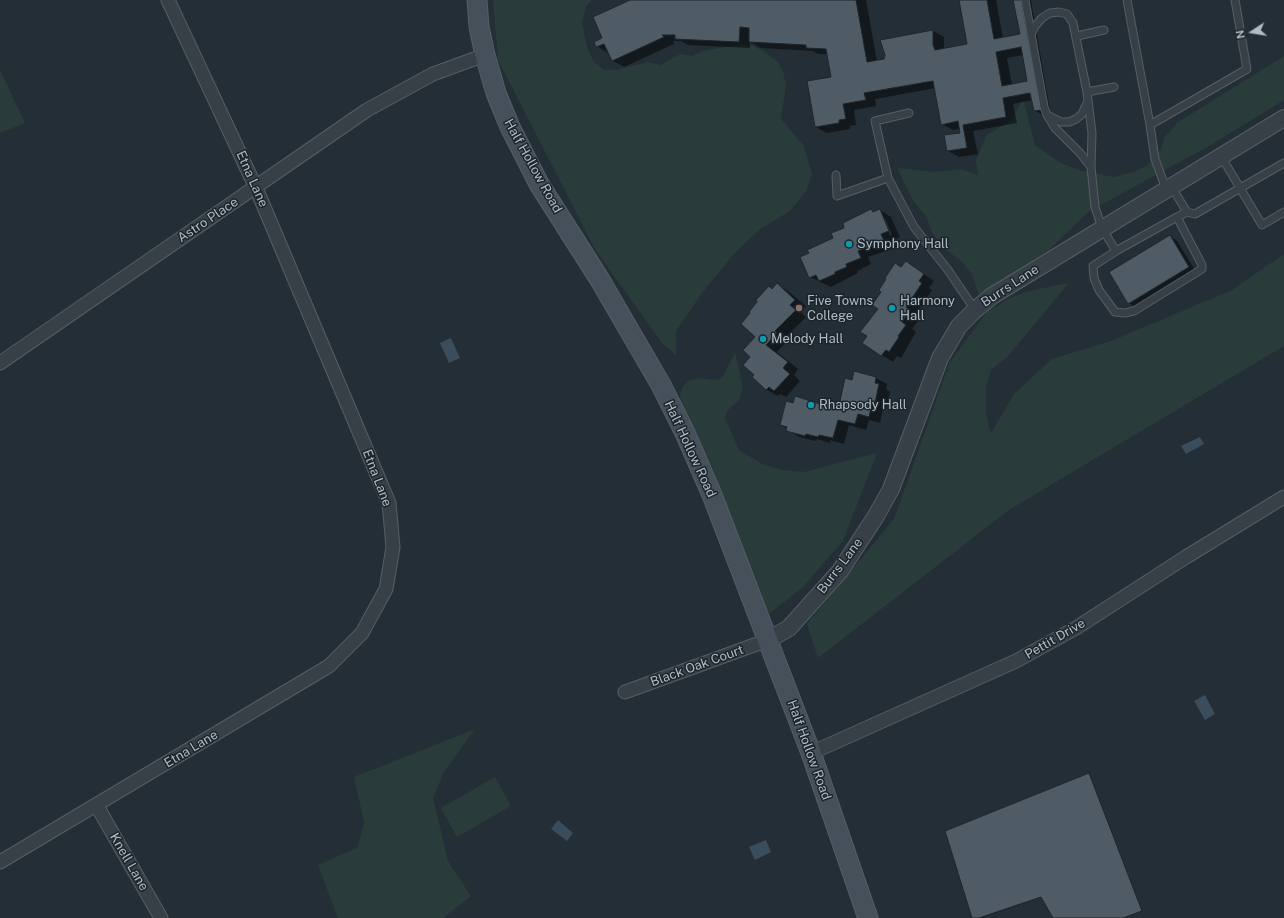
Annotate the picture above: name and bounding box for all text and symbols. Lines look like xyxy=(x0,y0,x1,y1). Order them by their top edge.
north arrow xyxy=(1232,12,1272,52)
text: N xyxy=(1234,29,1247,40)
street label: Half Hollow Road xyxy=(501,116,565,216)
street label: Etna Lane xyxy=(233,148,271,210)
street label: Astro Place xyxy=(175,194,241,246)
place label: Symphony Hall xyxy=(857,236,949,252)
marker: Symphony Hall xyxy=(844,239,854,249)
street label: Burrs Lane xyxy=(978,262,1042,310)
place label: Five Towns College xyxy=(807,293,873,324)
place label: Harmony Hall xyxy=(900,293,955,324)
marker: Five Towns College xyxy=(794,303,804,313)
marker: Harmony Hall xyxy=(887,303,897,313)
place label: Melody Hall xyxy=(771,331,843,347)
marker: Melody Hall xyxy=(758,334,768,344)
place label: Rhapsody Hall xyxy=(819,397,907,413)
street label: Half Hollow Road xyxy=(661,398,719,500)
marker: Rhapsody Hall xyxy=(806,400,816,410)
street label: Etna Lane xyxy=(359,447,395,509)
street label: Burrs Lane xyxy=(814,535,866,597)
street label: Pettit Drive xyxy=(1022,615,1088,663)
street label: Black Oak Court xyxy=(648,642,746,690)
street label: Half Hollow Road xyxy=(784,698,834,802)
street label: Etna Lane xyxy=(161,727,221,771)
street label: Knell Lane xyxy=(106,830,152,894)

